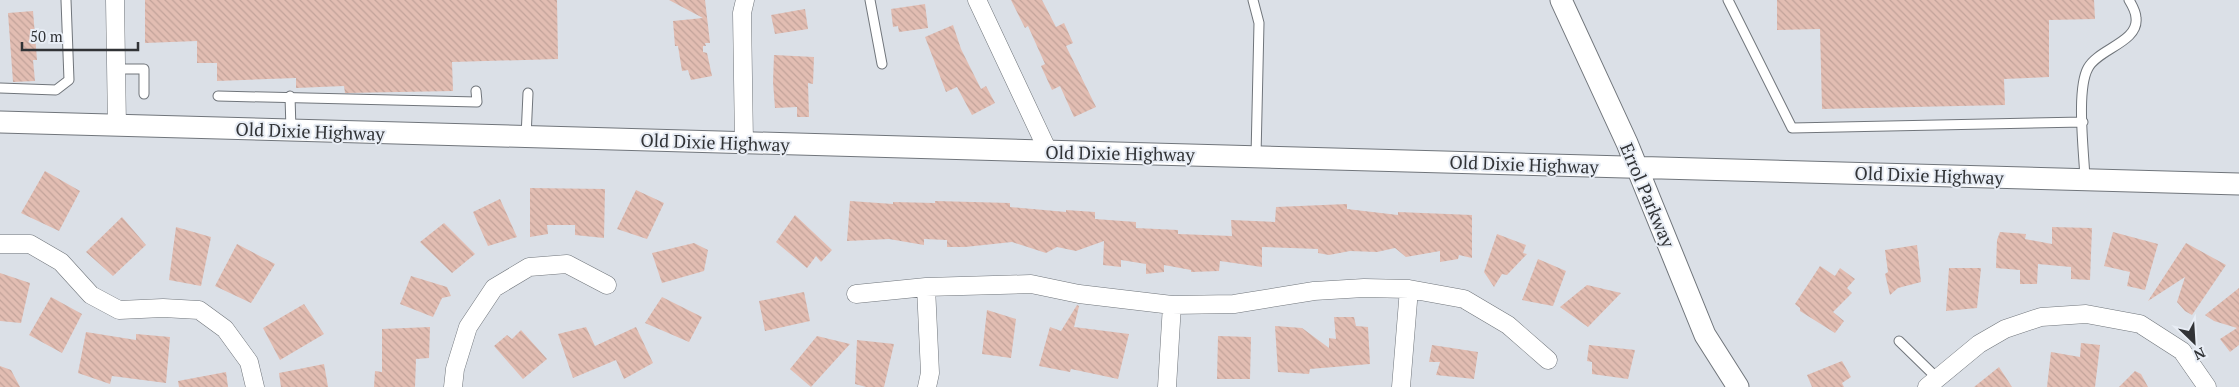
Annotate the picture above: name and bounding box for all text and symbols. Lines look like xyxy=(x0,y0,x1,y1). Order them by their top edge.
scale bar xyxy=(22,20,139,52)
text: 50 m xyxy=(30,26,63,46)
street label: Old Dixie Highway xyxy=(235,116,386,146)
street label: Old Dixie Highway xyxy=(640,127,791,157)
street label: Errol Parkway xyxy=(1615,139,1681,252)
street label: Old Dixie Highway xyxy=(1045,140,1196,166)
street label: Old Dixie Highway xyxy=(1449,149,1600,179)
street label: Old Dixie Highway xyxy=(1854,160,2005,190)
north arrow xyxy=(2169,317,2219,367)
text: N xyxy=(2191,343,2209,365)

